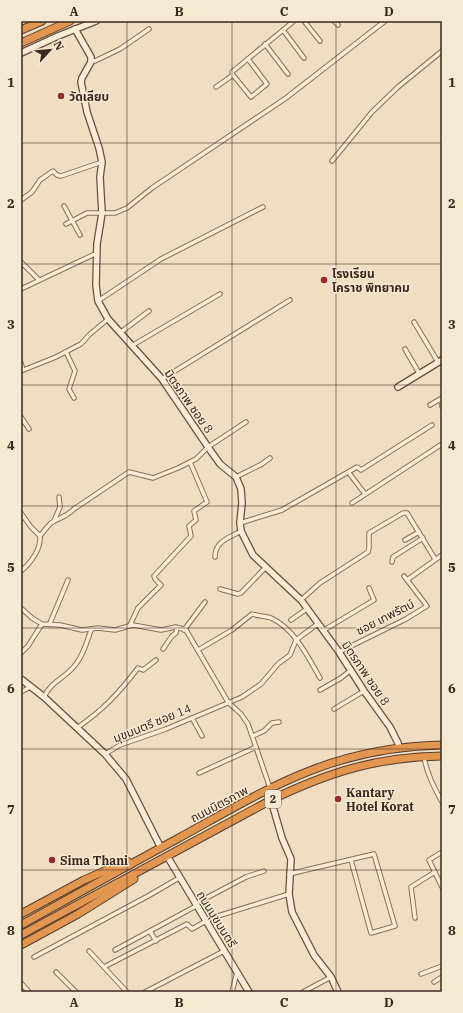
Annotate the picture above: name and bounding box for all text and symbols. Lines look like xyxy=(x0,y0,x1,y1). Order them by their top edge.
text: A xyxy=(69,3,79,20)
text: B xyxy=(174,3,184,20)
text: C xyxy=(280,3,289,20)
text: D xyxy=(384,3,394,20)
north arrow xyxy=(30,30,70,70)
text: N xyxy=(51,38,67,53)
text: 1 xyxy=(7,74,15,91)
text: 1 xyxy=(448,74,456,91)
place label: วัดเลียบ xyxy=(69,89,109,104)
marker: วัดเลียบ xyxy=(56,91,66,101)
text: 2 xyxy=(7,195,15,212)
text: 2 xyxy=(448,195,456,212)
place label: โรงเรียน โคราช พิทยาคม xyxy=(332,266,410,295)
marker: โรงเรียน โคราช พิทยาคม xyxy=(319,275,329,285)
text: 3 xyxy=(7,316,15,333)
text: 3 xyxy=(448,316,456,333)
street label: มิตรภาพ ซอย 8 xyxy=(161,366,217,436)
text: 4 xyxy=(7,437,15,454)
text: 4 xyxy=(448,437,456,454)
text: 5 xyxy=(7,559,15,576)
text: 5 xyxy=(448,559,456,576)
street label: ซอย เทพรัตน์ xyxy=(353,596,417,638)
street label: มิตรภาพ ซอย 8 xyxy=(339,638,393,708)
text: 6 xyxy=(7,680,15,697)
text: 6 xyxy=(448,680,456,697)
street label: มุขมนตรี ซอย 14 xyxy=(111,701,193,745)
street label: ถนนมิตรภาพ xyxy=(188,783,250,825)
place label: Kantary Hotel Korat xyxy=(346,785,414,814)
road number: 2 xyxy=(265,790,281,808)
marker: Kantary Hotel Korat xyxy=(333,794,343,804)
text: 7 xyxy=(7,801,15,818)
text: 7 xyxy=(448,801,456,818)
place label: Sima Thani xyxy=(60,853,128,868)
marker: Sima Thani xyxy=(47,855,57,865)
street label: ถนนมุขมนตรี xyxy=(194,888,240,950)
text: 8 xyxy=(7,922,15,939)
text: 8 xyxy=(448,922,456,939)
text: A xyxy=(69,994,79,1011)
text: B xyxy=(174,994,184,1011)
text: C xyxy=(280,994,289,1011)
text: D xyxy=(384,994,394,1011)

